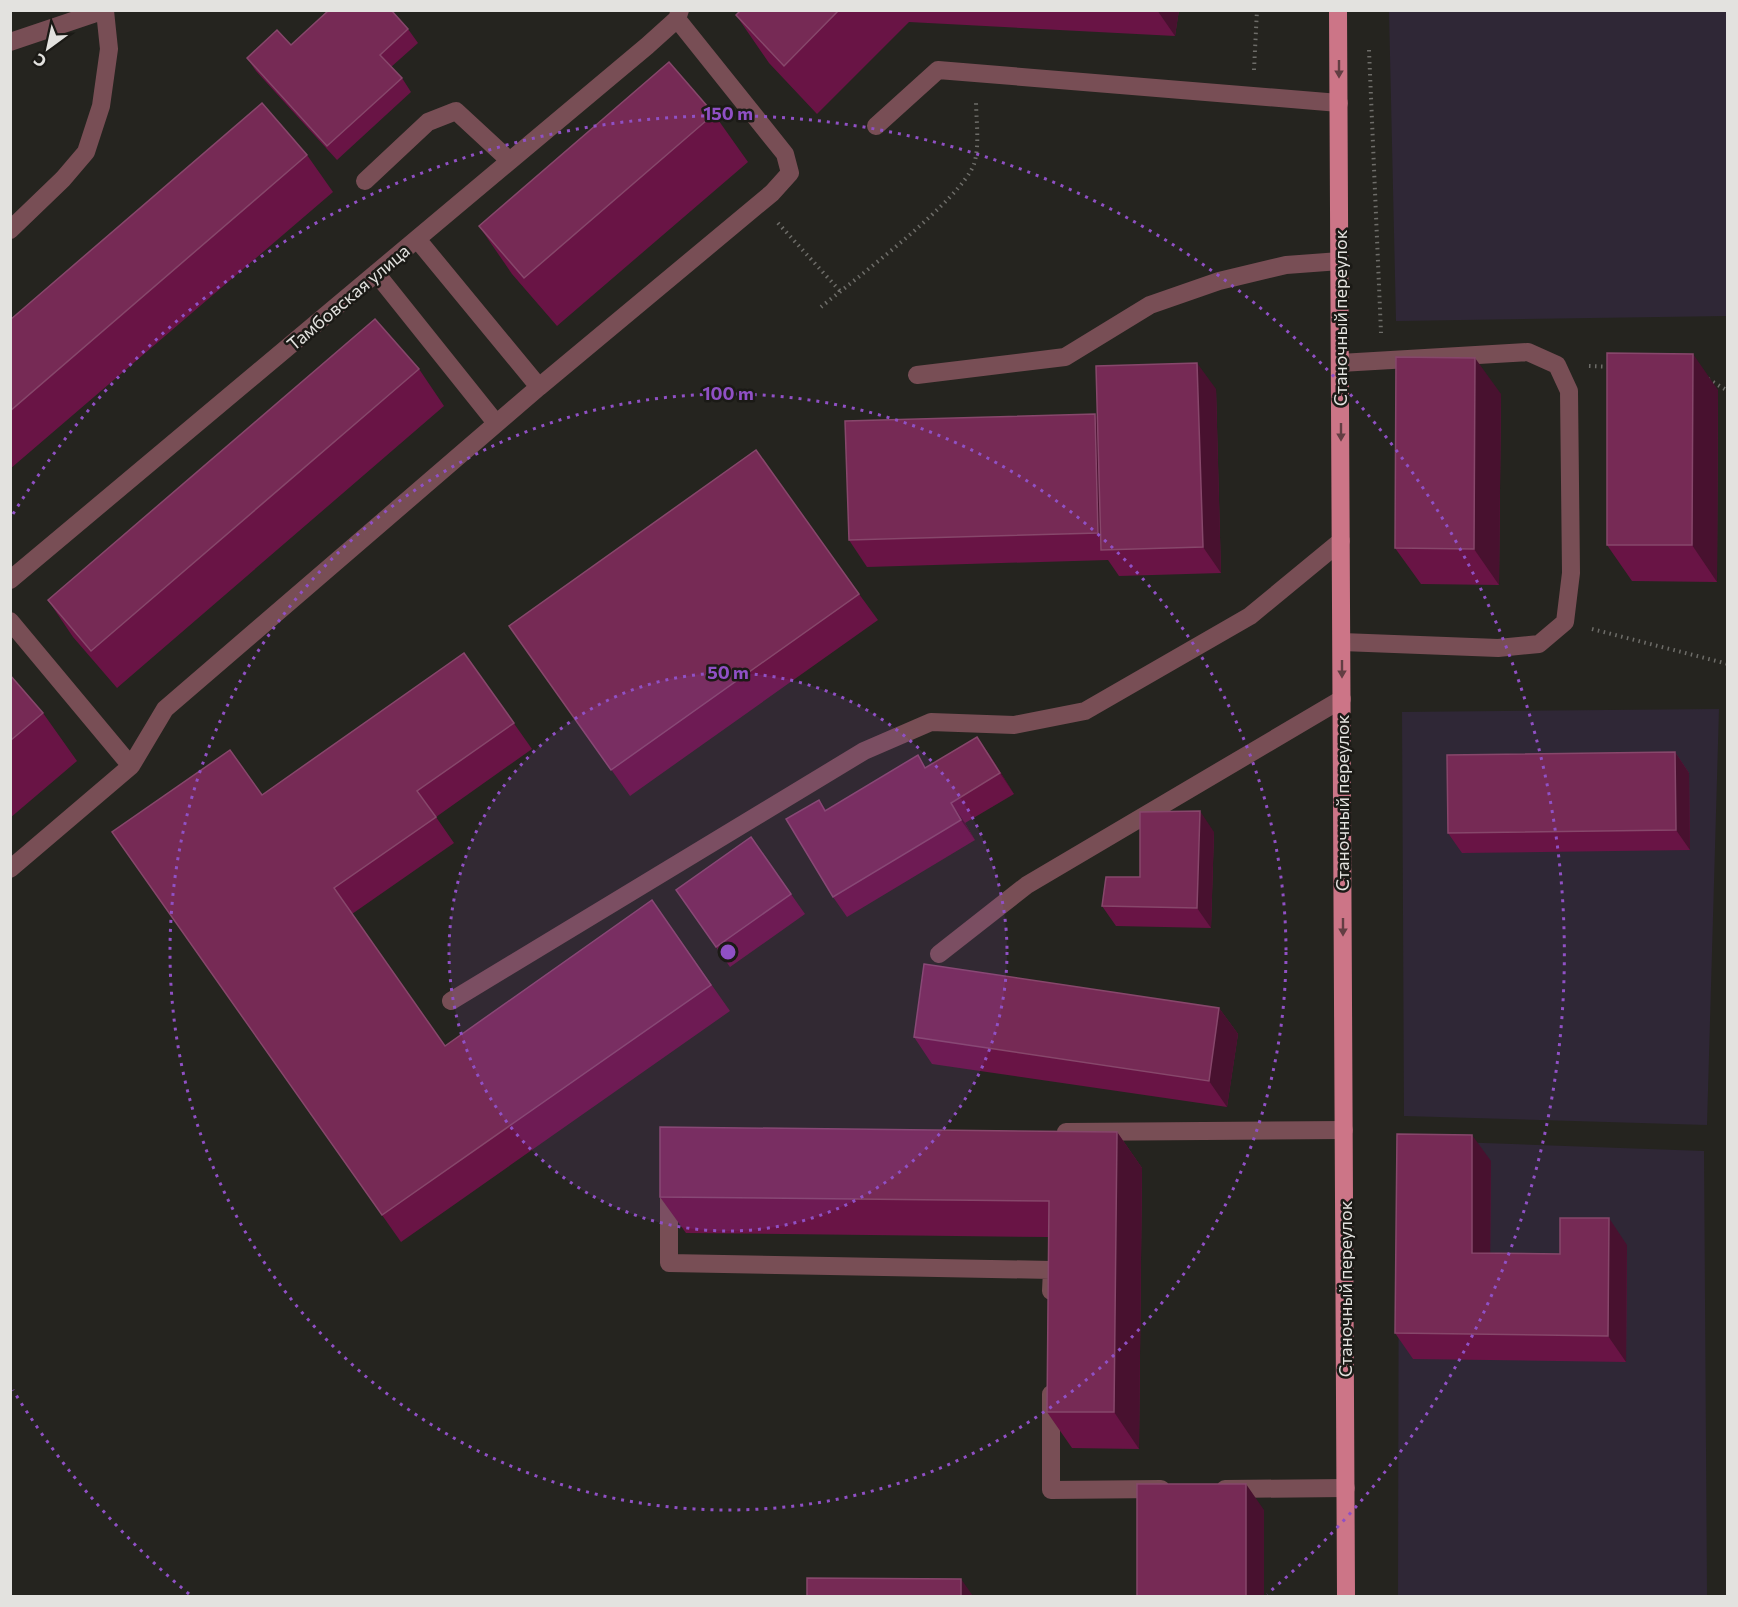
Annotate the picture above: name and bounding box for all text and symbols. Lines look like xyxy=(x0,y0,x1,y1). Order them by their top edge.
north arrow xyxy=(18,18,78,78)
text: С xyxy=(30,50,49,72)
one-way arrow xyxy=(1334,59,1344,78)
text: 150 m xyxy=(703,102,753,124)
street label: Станочный переулок xyxy=(1329,229,1351,406)
street label: Тамбовская улица xyxy=(282,239,414,355)
text: 100 m xyxy=(702,382,754,404)
one-way arrow xyxy=(1336,422,1346,441)
one-way arrow xyxy=(1337,659,1347,678)
text: 50 m xyxy=(707,661,749,683)
street label: Станочный переулок xyxy=(1331,714,1353,891)
one-way arrow xyxy=(1338,917,1348,936)
centre of rings xyxy=(718,942,738,962)
street label: Станочный переулок xyxy=(1334,1200,1356,1377)

